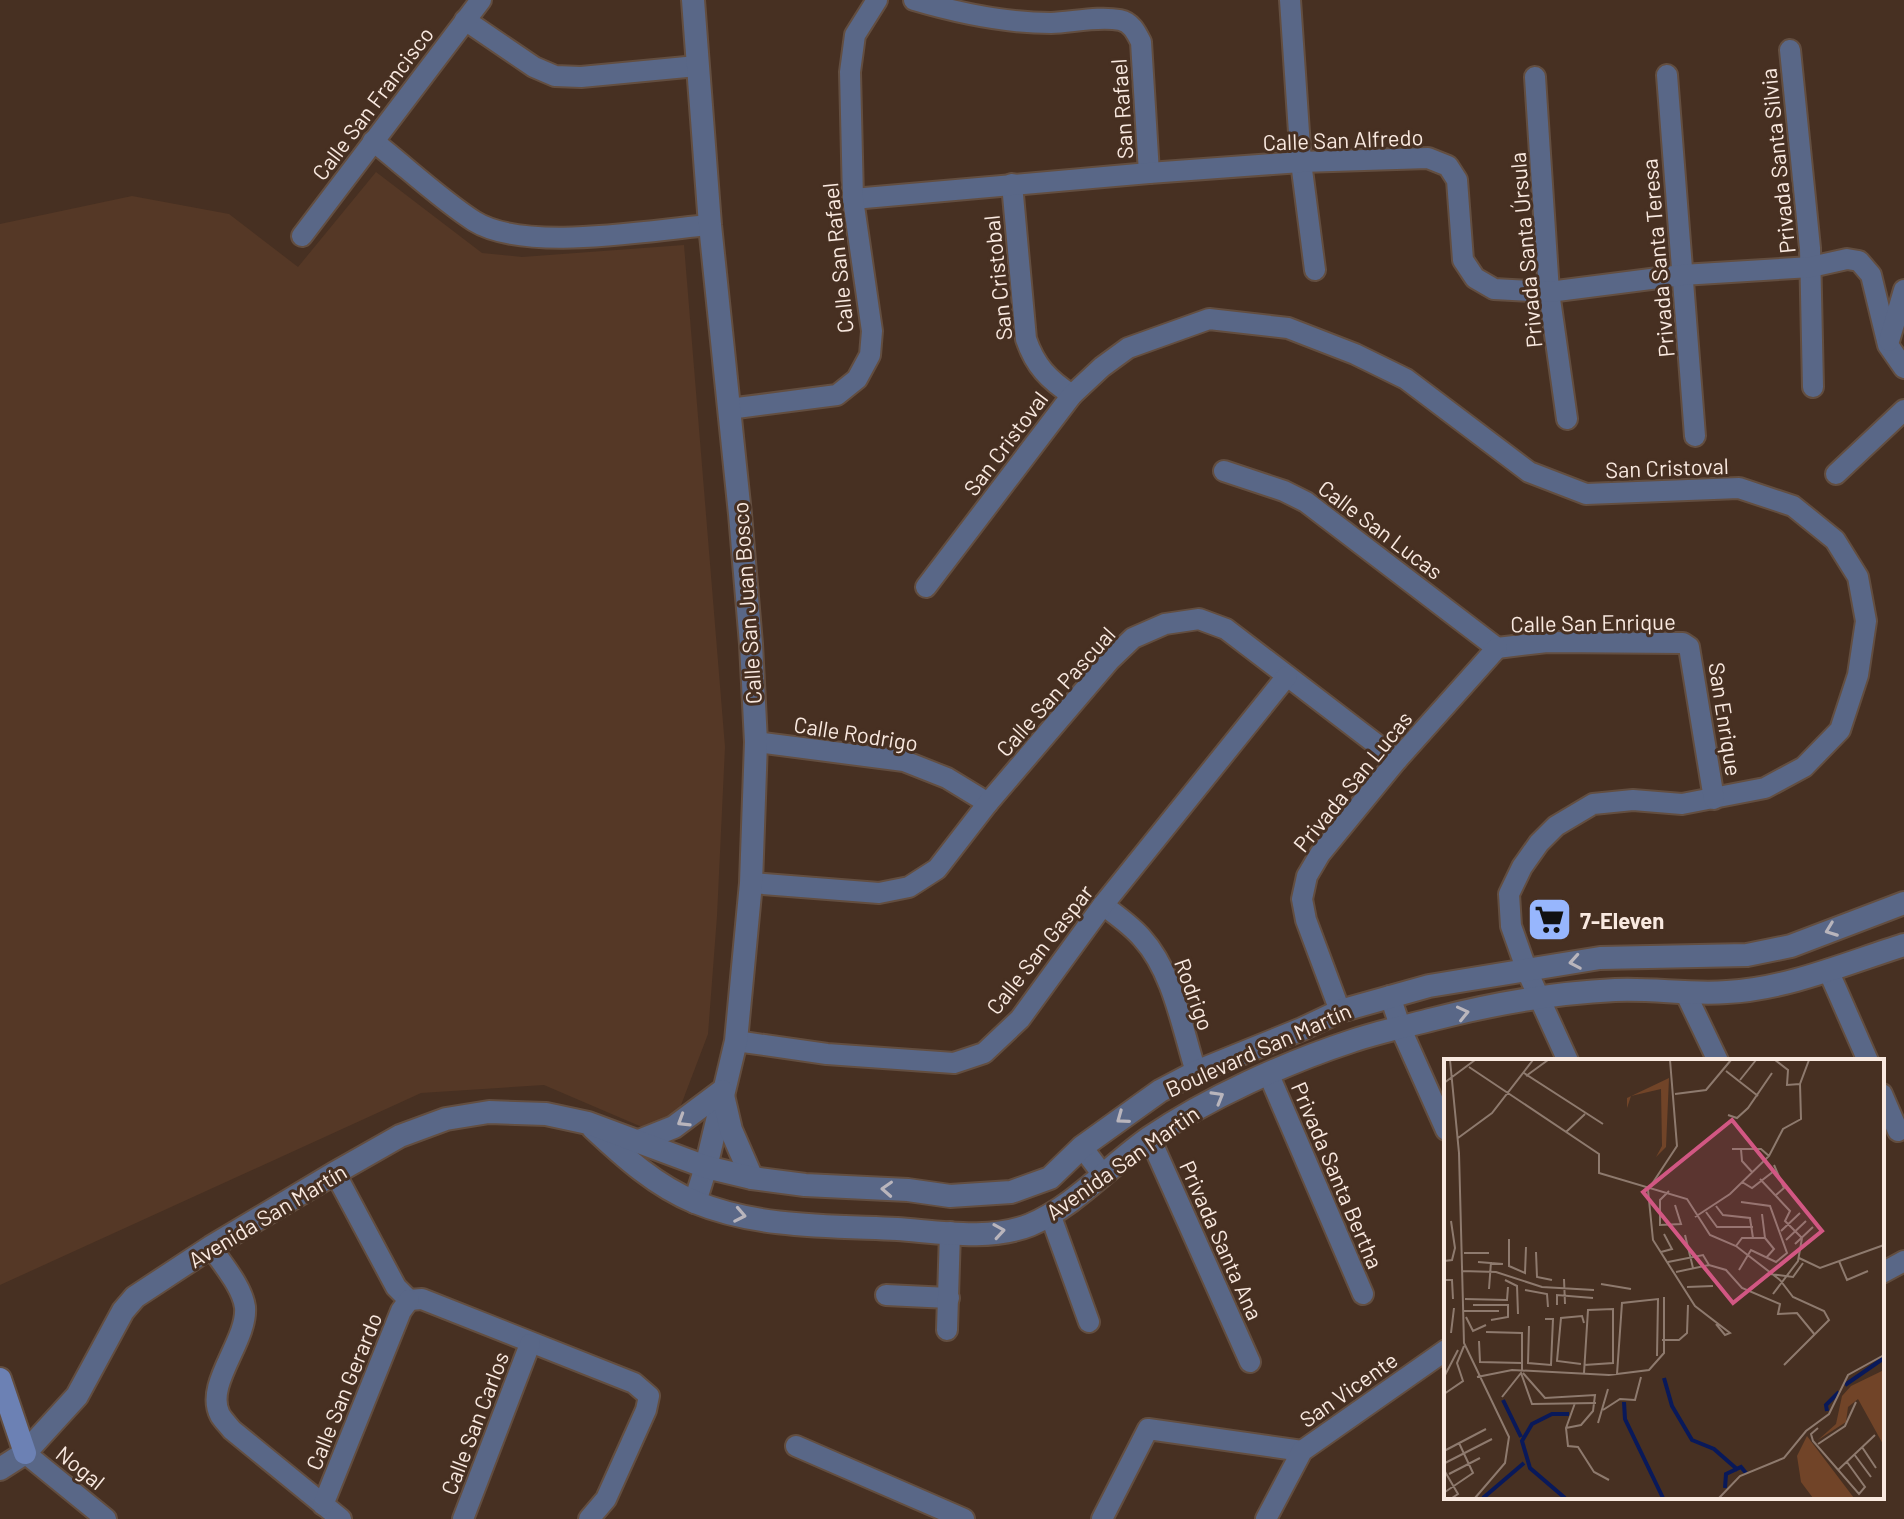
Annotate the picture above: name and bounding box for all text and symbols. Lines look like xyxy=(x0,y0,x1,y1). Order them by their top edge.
street label: Calle San Francisco xyxy=(306,21,438,185)
street label: San Rafael xyxy=(1105,58,1137,160)
street label: Privada Santa Silvia xyxy=(1754,67,1800,255)
street label: Calle San Alfredo xyxy=(1262,123,1424,155)
street label: Privada Santa Úrsula xyxy=(1504,151,1546,349)
street label: Privada Santa Teresa xyxy=(1635,158,1679,358)
street label: Calle San Rafael xyxy=(816,182,858,334)
street label: San Cristobal xyxy=(977,214,1017,342)
street label: San Cristoval xyxy=(957,386,1053,500)
street label: San Cristoval xyxy=(1605,452,1729,482)
street label: Calle San Lucas xyxy=(1314,474,1448,584)
street label: Calle San Juan Bosco xyxy=(726,501,766,705)
street label: Calle San Enrique xyxy=(1510,608,1676,636)
street label: Calle San Pascual xyxy=(990,621,1120,761)
street label: San Enrique xyxy=(1704,660,1748,778)
street label: Privada San Lucas xyxy=(1287,705,1417,857)
street label: Calle Rodrigo xyxy=(792,710,920,756)
street label: Calle San Gaspar xyxy=(980,879,1098,1019)
supermarket icon: 7-Eleven xyxy=(1525,896,1573,944)
place label: 7-Eleven xyxy=(1580,907,1664,933)
one-way arrow xyxy=(1825,920,1839,937)
one-way arrow xyxy=(1568,953,1582,970)
street label: Rodrigo xyxy=(1170,954,1220,1034)
street label: Boulevard San Martín xyxy=(1161,996,1355,1102)
one-way arrow xyxy=(1456,1005,1470,1022)
inset map xyxy=(1444,1059,1884,1499)
street label: Privada Santa Bertha xyxy=(1287,1078,1389,1272)
one-way arrow xyxy=(1210,1092,1225,1107)
street label: Avenida San Martin xyxy=(1041,1100,1203,1224)
one-way arrow xyxy=(1117,1108,1131,1123)
one-way arrow xyxy=(678,1111,692,1126)
street label: Privada Santa Ana xyxy=(1175,1156,1269,1324)
street label: Avenida San Martín xyxy=(183,1158,351,1272)
one-way arrow xyxy=(880,1181,893,1198)
one-way arrow xyxy=(733,1205,747,1222)
one-way arrow xyxy=(992,1223,1006,1240)
street label: Calle San Gerardo xyxy=(300,1309,386,1473)
street label: San Vicente xyxy=(1294,1346,1402,1432)
street label: Calle San Carlos xyxy=(435,1348,513,1498)
street label: Nogal xyxy=(51,1440,111,1494)

